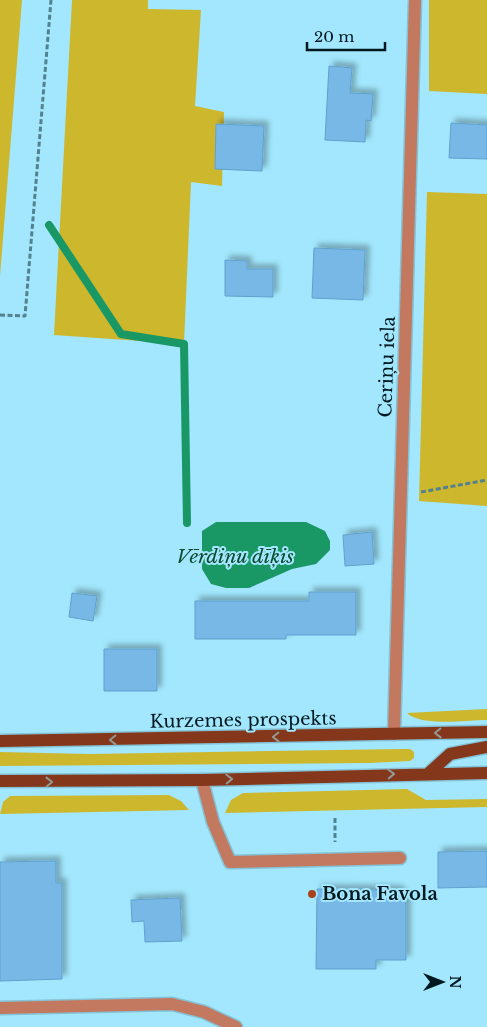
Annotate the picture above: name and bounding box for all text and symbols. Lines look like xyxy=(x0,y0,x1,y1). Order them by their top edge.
scale bar xyxy=(307,20,384,52)
text: 20 m xyxy=(314,27,354,46)
street label: Ceriņu iela xyxy=(374,316,400,418)
water label: Vērdiņu dīķis xyxy=(176,545,294,568)
street label: Kurzemes prospekts xyxy=(149,707,337,733)
one-way arrow xyxy=(434,728,442,738)
one-way arrow xyxy=(272,732,280,742)
one-way arrow xyxy=(109,735,117,746)
one-way arrow xyxy=(387,769,395,780)
one-way arrow xyxy=(225,774,233,784)
one-way arrow xyxy=(45,776,53,787)
place label: Bona Favola xyxy=(322,883,438,905)
marker: Bona Favola xyxy=(306,888,318,900)
north arrow xyxy=(417,957,467,1007)
text: N xyxy=(446,975,464,989)

